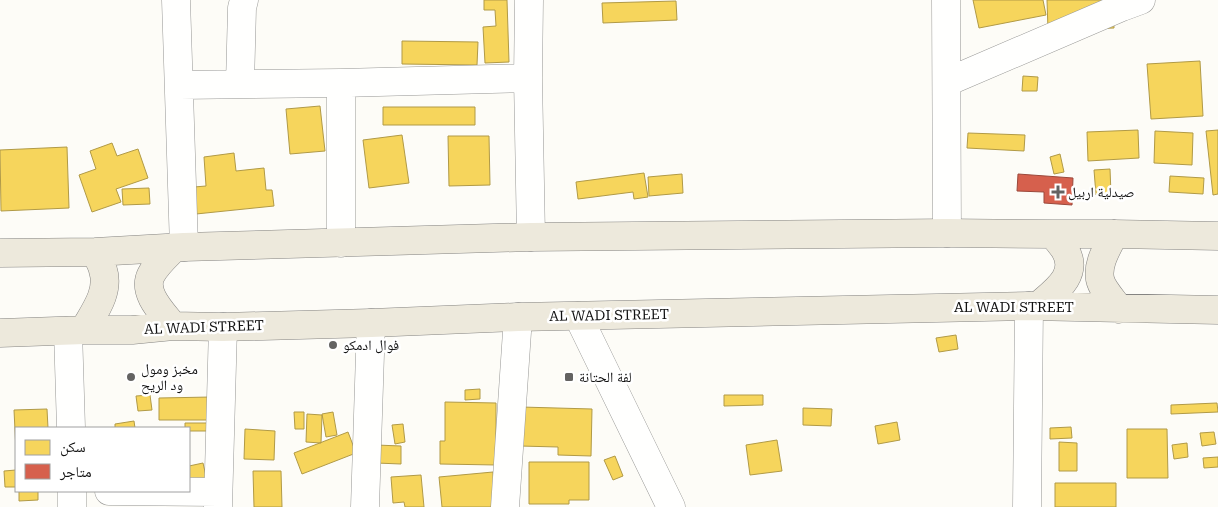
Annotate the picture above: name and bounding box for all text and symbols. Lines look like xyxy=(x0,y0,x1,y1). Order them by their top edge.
place label: صيدلية اربيل xyxy=(1068,184,1134,201)
marker: صيدلية اربيل xyxy=(1052,186,1064,198)
street label: AL WADI STREET xyxy=(954,299,1074,315)
street label: AL WADI STREET xyxy=(549,306,669,324)
street label: AL WADI STREET xyxy=(144,317,264,337)
place label: فوال ادمكو xyxy=(343,337,399,354)
marker: فوال ادمكو xyxy=(327,339,339,351)
place label: مخبز ومول ود الريح xyxy=(141,361,198,395)
place label: لفة الحتانة xyxy=(579,369,632,385)
marker: مخبز ومول ود الريح xyxy=(125,371,137,383)
marker: لفة الحتانة xyxy=(563,371,575,383)
legend xyxy=(15,427,190,492)
text: سكن xyxy=(60,438,86,457)
text: متاجر xyxy=(59,463,92,481)

